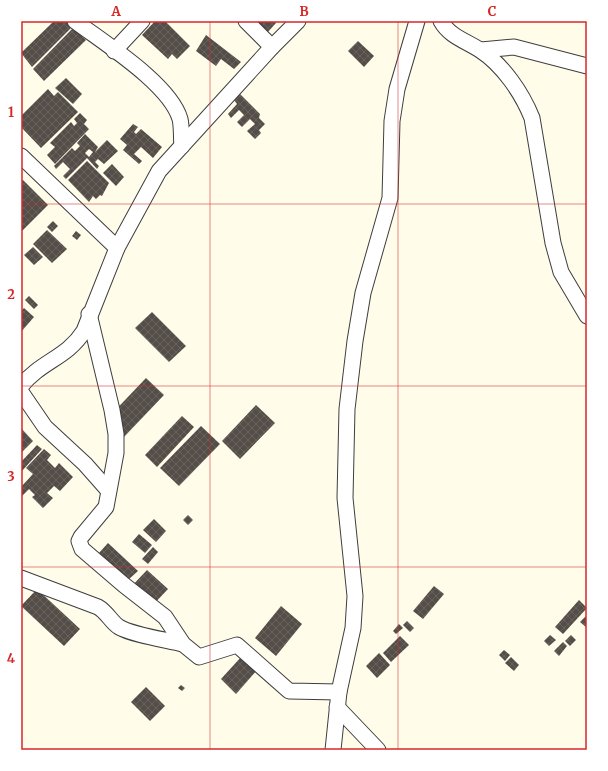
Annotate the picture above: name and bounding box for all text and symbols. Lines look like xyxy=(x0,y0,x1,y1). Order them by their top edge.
text: A xyxy=(110,3,121,20)
text: B xyxy=(299,3,309,20)
text: C xyxy=(488,3,497,20)
text: 1 xyxy=(8,104,14,121)
text: 2 xyxy=(7,286,15,303)
text: 3 xyxy=(7,468,15,485)
text: 4 xyxy=(7,650,16,667)

